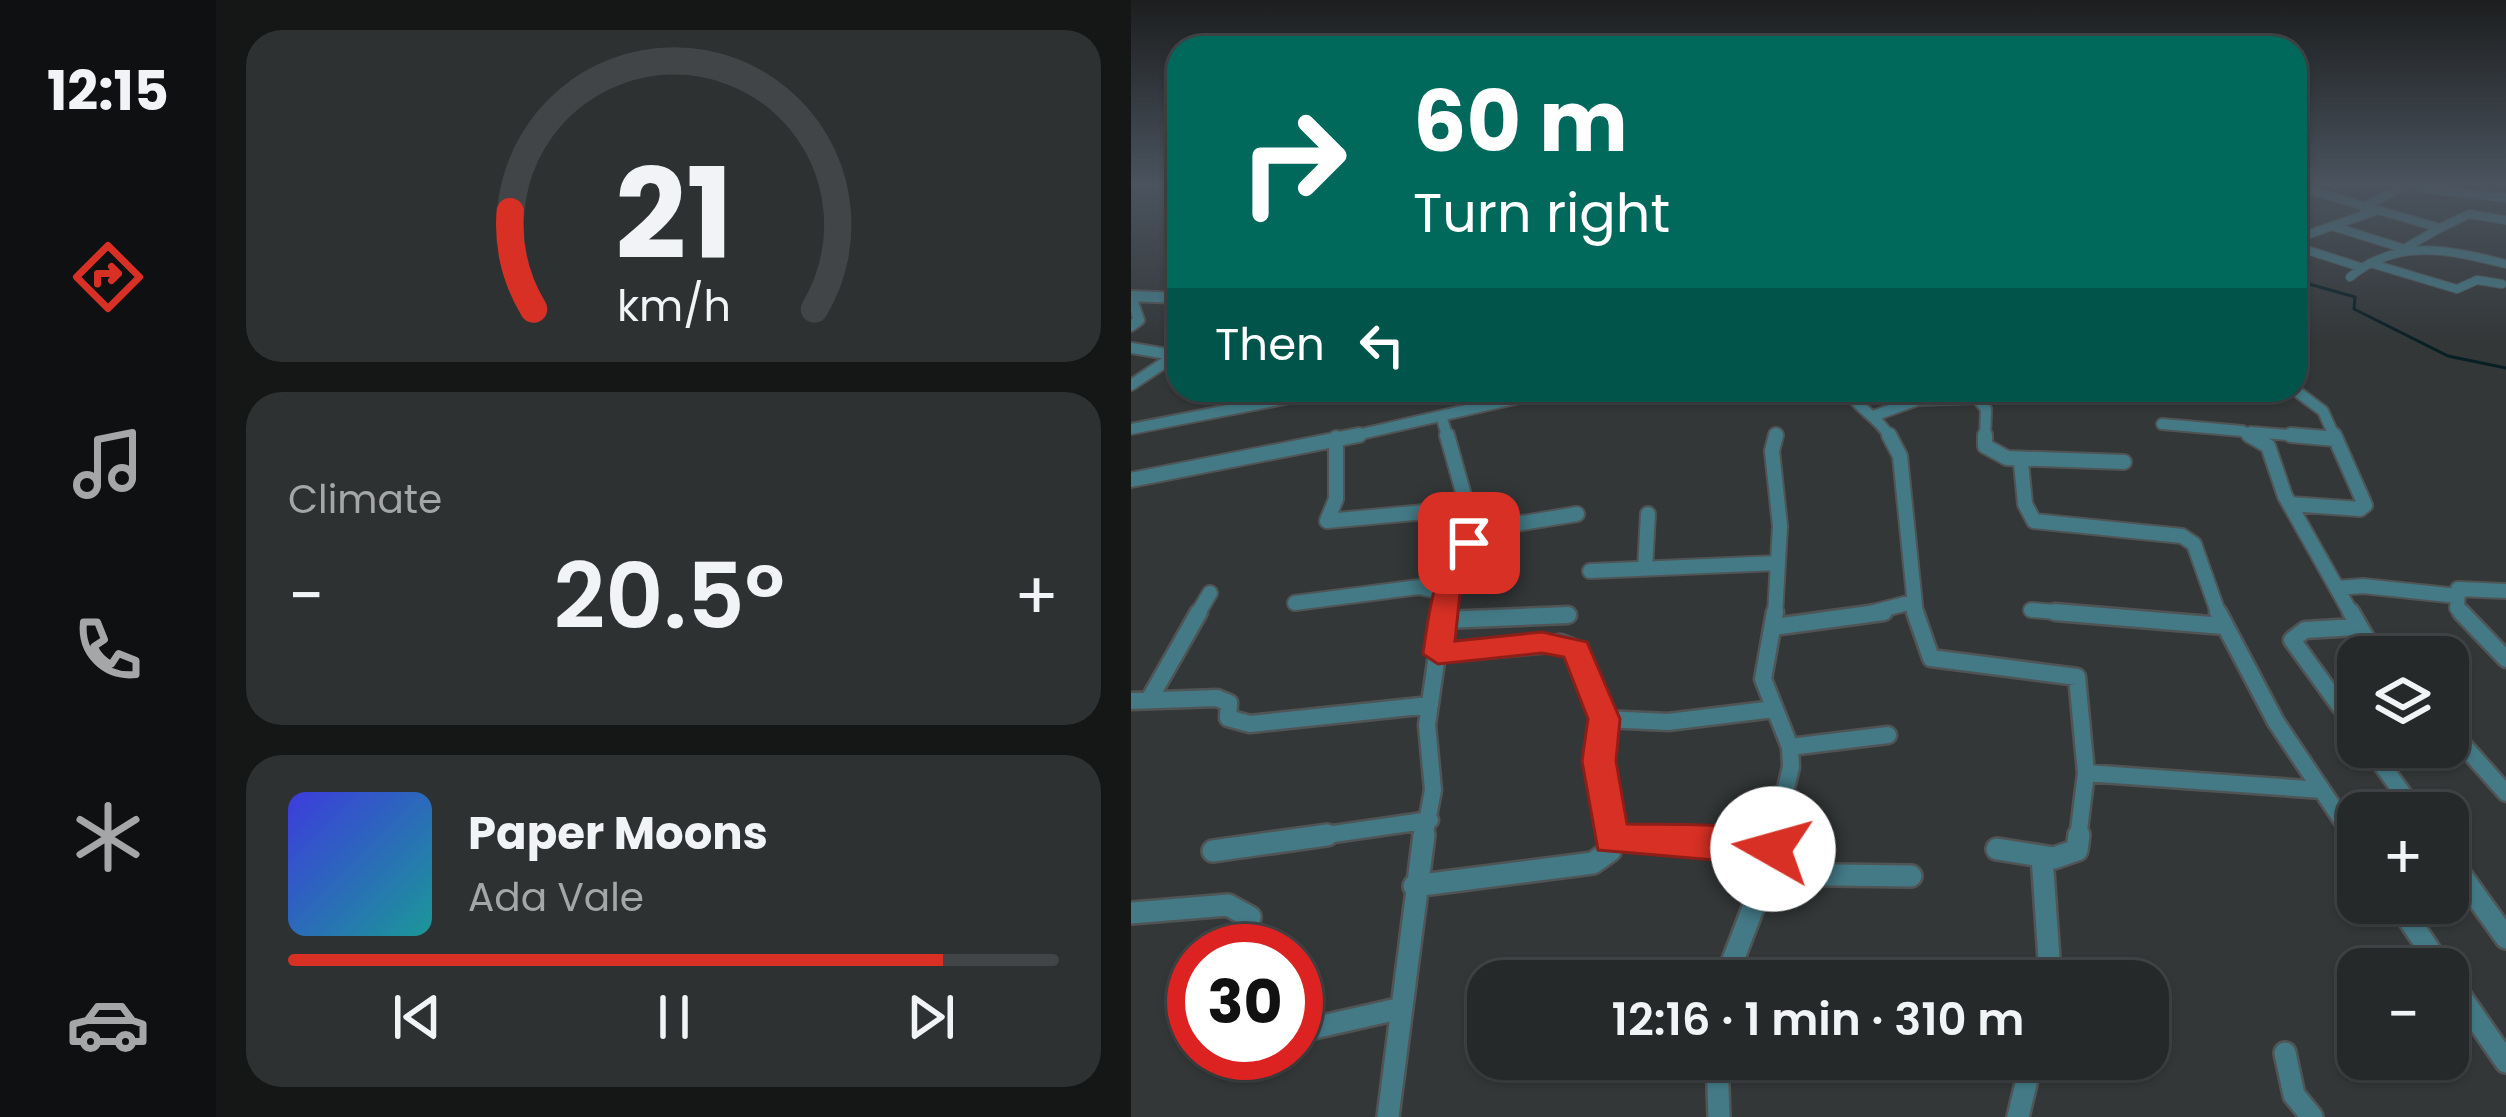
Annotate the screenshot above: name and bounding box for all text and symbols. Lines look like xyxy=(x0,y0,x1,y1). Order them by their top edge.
text: 12:15 xyxy=(47,53,169,129)
text: 60 m xyxy=(1413,63,1628,180)
icon: right xyxy=(1215,84,1371,240)
text: 21 xyxy=(614,128,733,303)
text: Turn right xyxy=(1413,175,1670,251)
icon: directions xyxy=(66,235,150,319)
text: km/h xyxy=(616,276,731,336)
icon: left xyxy=(1349,312,1415,378)
text: Then xyxy=(1215,313,1325,376)
icon: music xyxy=(66,422,150,506)
text: Climate xyxy=(288,472,442,527)
pin xyxy=(1418,492,1520,594)
icon: arrive xyxy=(1436,510,1502,576)
text: 20.5° xyxy=(554,533,785,660)
text: − xyxy=(288,550,324,642)
text: + xyxy=(1014,550,1059,642)
icon: phone xyxy=(66,608,150,692)
map controls xyxy=(2337,636,2469,1080)
button: layers xyxy=(2337,636,2469,768)
position arrow xyxy=(1710,786,1836,912)
button: + xyxy=(2337,792,2469,924)
icon: climate xyxy=(66,795,150,879)
text: Paper Moons xyxy=(468,802,768,865)
text: Ada Vale xyxy=(468,870,644,925)
speed limit sign: 30 xyxy=(1167,924,1323,1080)
button: − xyxy=(2337,948,2469,1080)
icon: car xyxy=(66,982,150,1066)
icon: previous xyxy=(384,984,450,1050)
icon: pause xyxy=(641,984,707,1050)
icon: next xyxy=(898,984,964,1050)
text: 12:16 · 1 min · 310 m xyxy=(1612,988,2024,1051)

